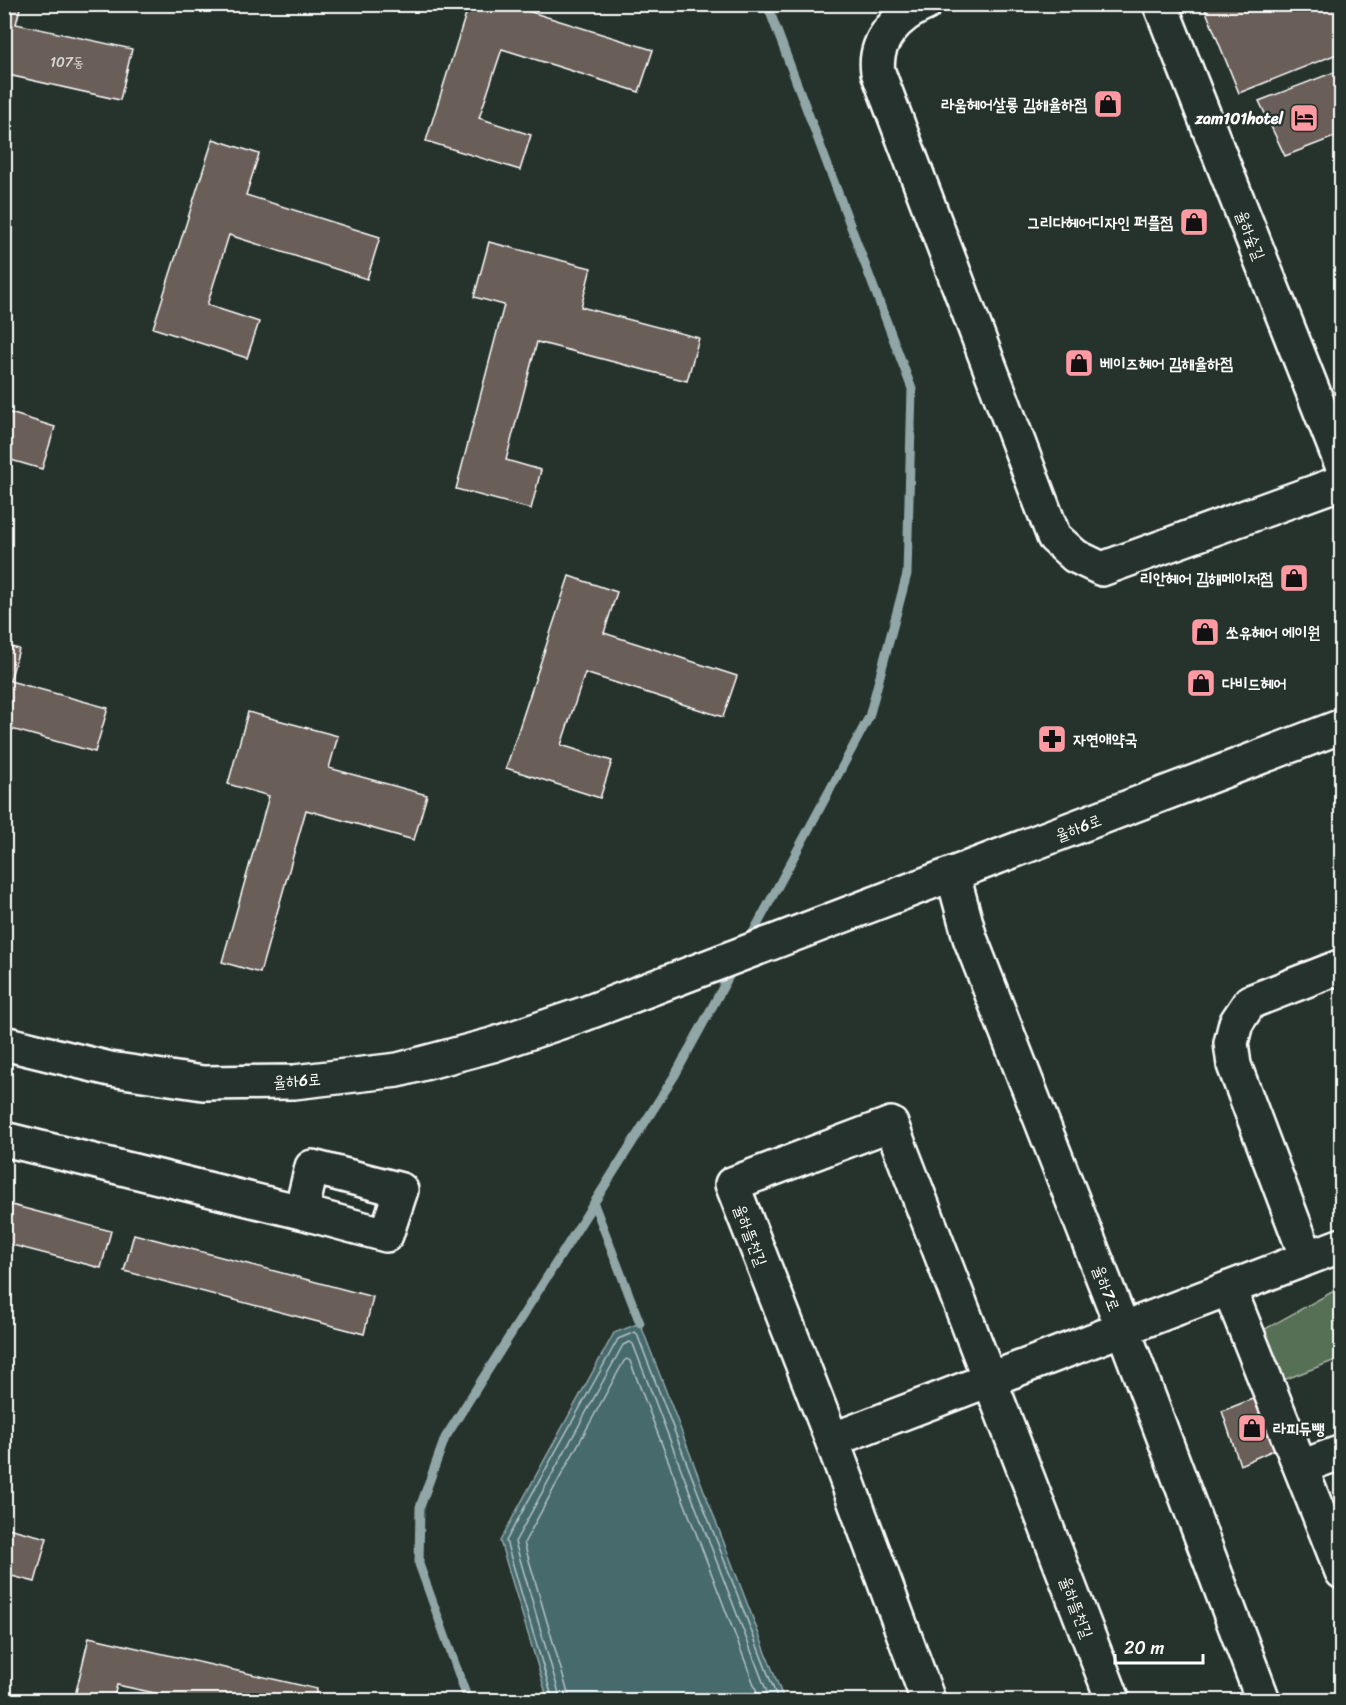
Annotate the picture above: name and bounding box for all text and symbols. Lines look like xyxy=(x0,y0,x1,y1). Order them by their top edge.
house number: 107동 xyxy=(50,50,84,75)
shop icon: 라움헤어살롱 김해율하점 xyxy=(1092,88,1124,120)
place label: 라움헤어살롱 김해율하점 xyxy=(941,90,1087,119)
hotel icon: zam101hotel xyxy=(1288,102,1320,134)
place label: zam101hotel xyxy=(1194,104,1284,133)
shop icon: 그리다헤어디자인 퍼플점 xyxy=(1178,206,1210,238)
street label: 율하숲길 xyxy=(1227,206,1274,265)
place label: 그리다헤어디자인 퍼플점 xyxy=(1027,208,1173,237)
shop icon: 베이즈헤어 김해율하점 xyxy=(1063,347,1095,379)
place label: 베이즈헤어 김해율하점 xyxy=(1100,349,1233,378)
shop icon: 리안헤어 김해메이저점 xyxy=(1278,562,1310,594)
place label: 리안헤어 김해메이저점 xyxy=(1140,564,1273,593)
shop icon: 쏘유헤어 에이원 xyxy=(1189,616,1221,648)
place label: 쏘유헤어 에이원 xyxy=(1226,618,1320,647)
shop icon: 다비드헤어 xyxy=(1185,667,1217,699)
place label: 다비드헤어 xyxy=(1222,669,1287,698)
pharmacy icon: 자연애약국 xyxy=(1036,723,1068,755)
place label: 자연애약국 xyxy=(1073,725,1138,754)
street label: 율하6로 xyxy=(1051,805,1106,850)
street label: 율하6로 xyxy=(272,1064,322,1097)
street label: 율하뜰천길 xyxy=(725,1200,776,1271)
street label: 율하7로 xyxy=(1084,1261,1129,1316)
shop icon: 라피듀뺑 xyxy=(1236,1412,1268,1444)
place label: 라피듀뺑 xyxy=(1273,1414,1325,1443)
street label: 율하뜰천길 xyxy=(1051,1572,1102,1643)
scale bar xyxy=(1115,1627,1204,1665)
text: 20 m xyxy=(1124,1632,1164,1664)

